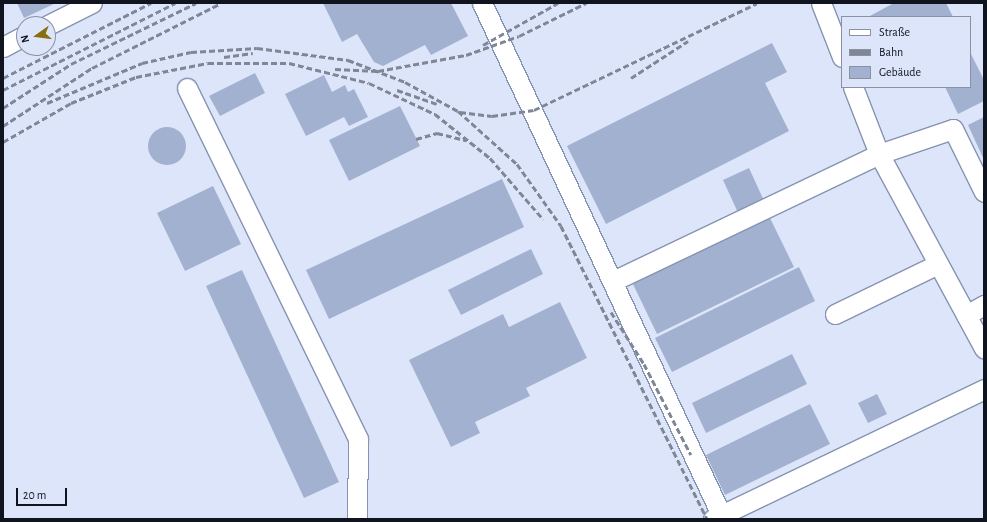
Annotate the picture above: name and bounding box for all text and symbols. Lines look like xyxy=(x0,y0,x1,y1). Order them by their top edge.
north arrow xyxy=(16,16,56,56)
legend xyxy=(841,16,971,88)
text: Straße xyxy=(879,26,910,38)
text: N xyxy=(19,34,31,44)
text: Bahn xyxy=(879,46,903,58)
text: Gebäude xyxy=(879,66,921,78)
scale bar xyxy=(18,480,69,506)
text: 20 m xyxy=(23,489,46,501)

